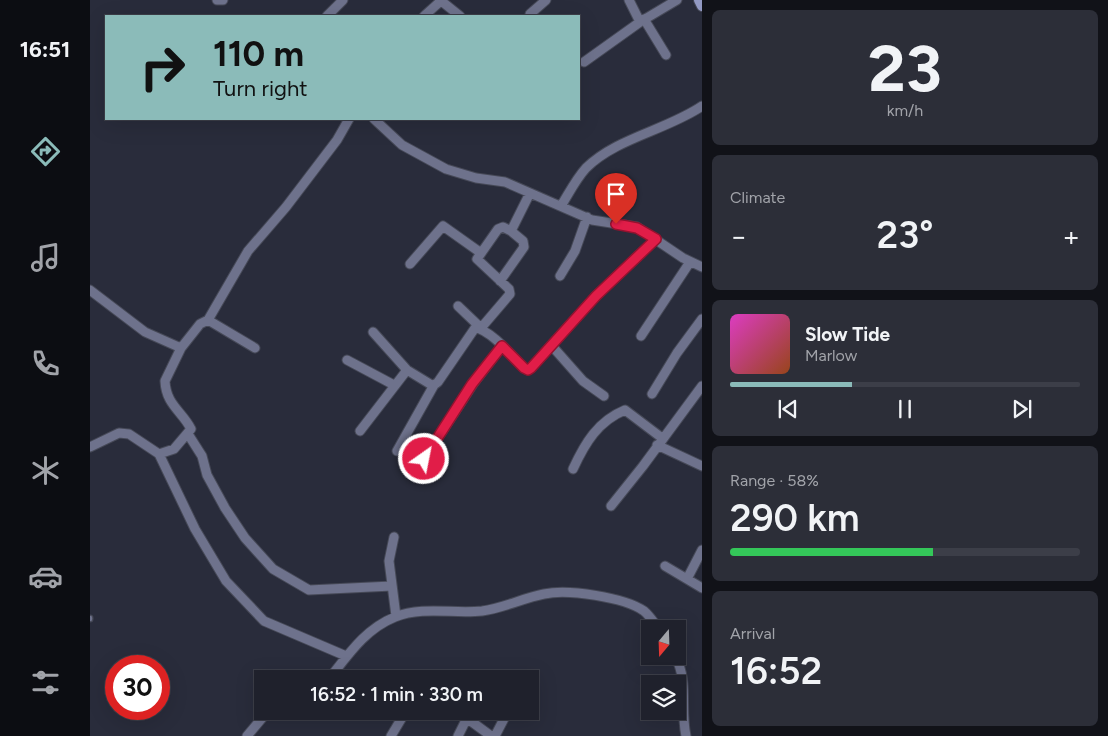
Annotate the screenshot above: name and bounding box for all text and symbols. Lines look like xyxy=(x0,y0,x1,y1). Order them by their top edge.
text: 23 xyxy=(868,29,942,107)
text: 110 m xyxy=(213,33,304,75)
icon: right xyxy=(130,35,195,100)
text: 16:51 xyxy=(20,36,70,63)
text: Turn right xyxy=(213,75,308,102)
text: km/h xyxy=(887,101,923,120)
icon: directions xyxy=(28,134,63,169)
pin xyxy=(595,173,637,224)
icon: arrive xyxy=(602,180,630,208)
text: Climate xyxy=(730,188,785,207)
text: 23° xyxy=(877,212,933,258)
text: − xyxy=(730,219,747,253)
text: + xyxy=(1063,219,1080,253)
icon: music xyxy=(28,240,63,275)
text: Slow Tide xyxy=(805,323,890,346)
icon: phone xyxy=(28,346,63,381)
text: Marlow xyxy=(805,346,857,365)
icon: previous xyxy=(774,395,802,423)
icon: pause xyxy=(891,395,919,423)
icon: next xyxy=(1008,395,1036,423)
position arrow xyxy=(397,432,449,484)
icon: climate xyxy=(28,453,63,488)
text: Range · 58% xyxy=(730,471,819,490)
text: 290 km xyxy=(730,495,860,541)
icon: car xyxy=(28,559,63,594)
north arrow xyxy=(641,620,686,665)
map controls xyxy=(641,620,686,720)
text: Arrival xyxy=(730,624,775,643)
text: 16:52 xyxy=(730,648,822,694)
speed limit sign: 30 xyxy=(105,655,170,720)
icon: filters xyxy=(28,665,63,700)
button: layers xyxy=(641,675,686,720)
text: 16:52 · 1 min · 330 m xyxy=(310,683,483,706)

